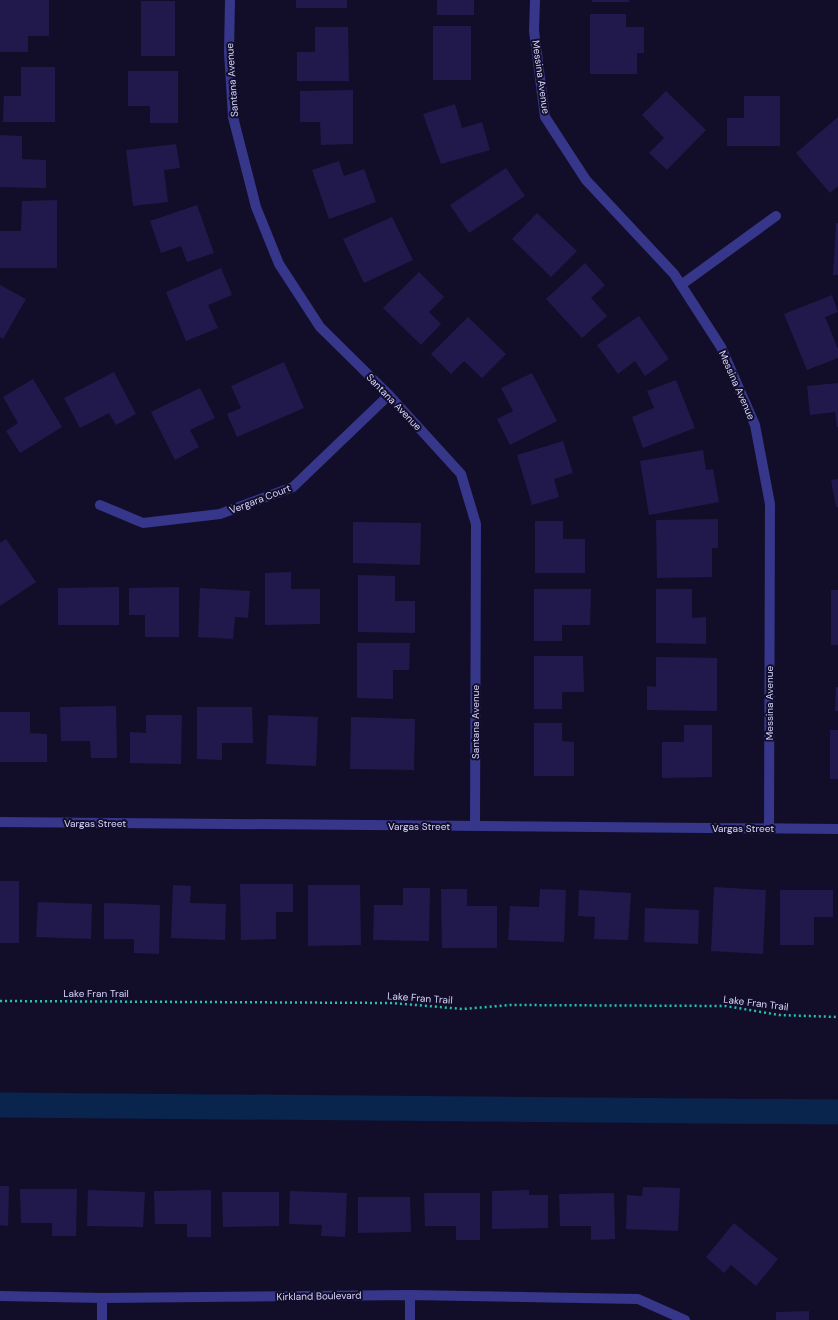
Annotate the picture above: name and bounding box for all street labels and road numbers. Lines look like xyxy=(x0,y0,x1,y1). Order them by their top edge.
street label: Messina Avenue xyxy=(529,39,553,115)
street label: Santana Avenue xyxy=(223,42,241,117)
street label: Messina Avenue xyxy=(716,348,758,422)
street label: Santana Avenue xyxy=(364,371,425,433)
street label: Vergara Court xyxy=(228,481,293,517)
street label: Messina Avenue xyxy=(763,666,776,740)
street label: Santana Avenue xyxy=(469,685,482,759)
street label: Vargas Street xyxy=(64,817,126,830)
street label: Vargas Street xyxy=(388,820,450,833)
street label: Vargas Street xyxy=(712,822,774,835)
street label: Lake Fran Trail xyxy=(63,987,129,1000)
street label: Lake Fran Trail xyxy=(387,989,453,1007)
street label: Lake Fran Trail xyxy=(723,993,789,1013)
street label: Kirkland Boulevard xyxy=(276,1289,362,1303)

